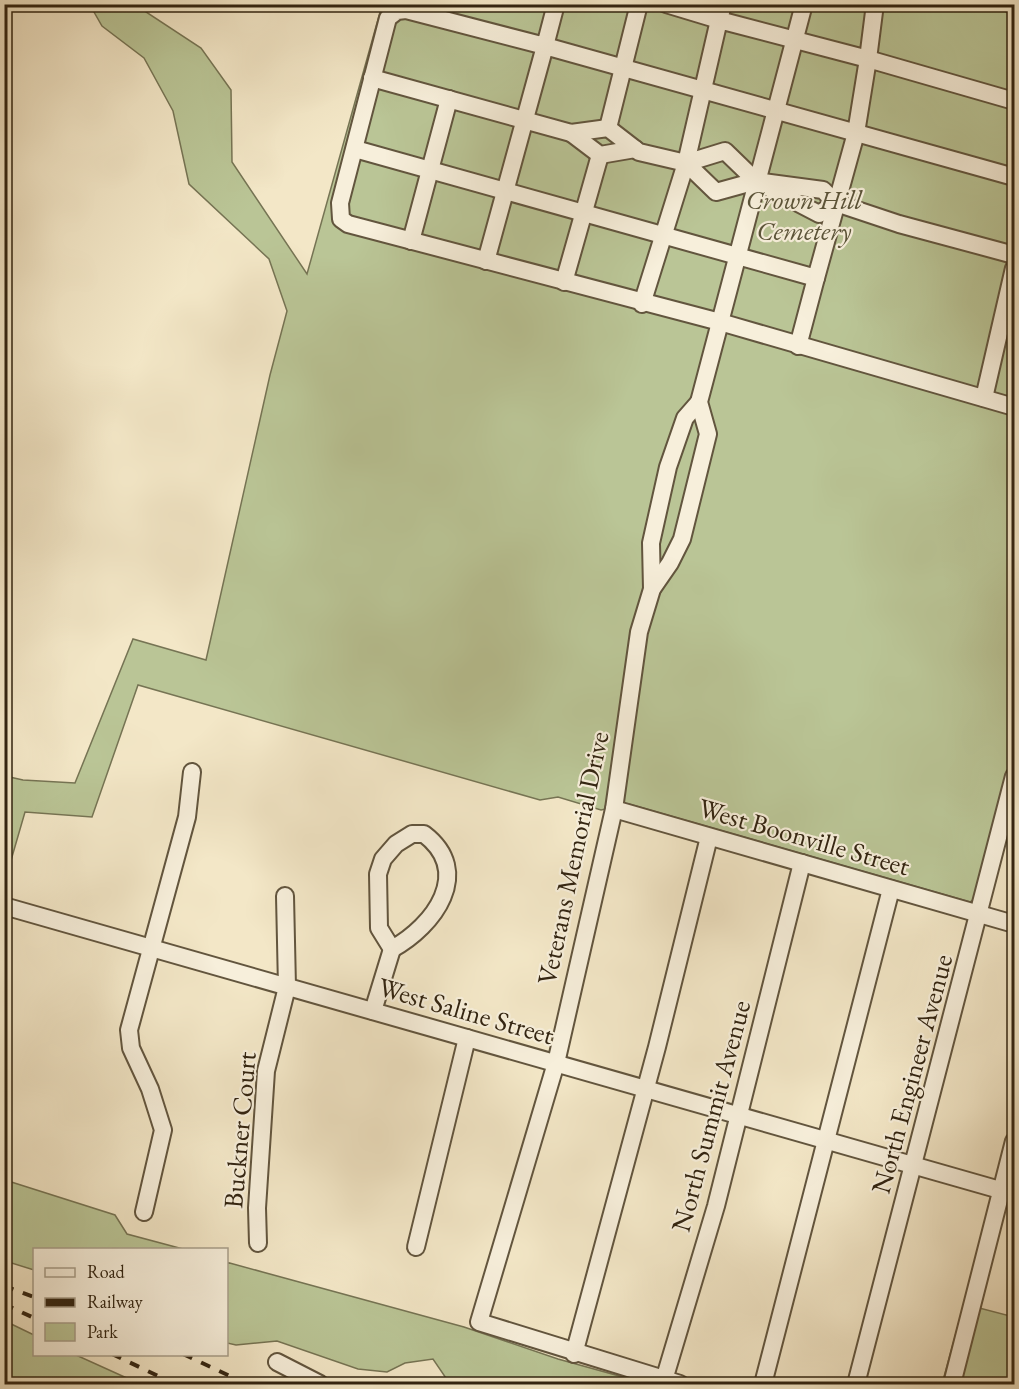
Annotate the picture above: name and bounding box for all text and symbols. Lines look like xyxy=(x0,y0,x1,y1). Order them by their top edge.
park label: Crown Hill Cemetery xyxy=(746,182,864,248)
street label: Veterans Memorial Drive xyxy=(529,728,616,988)
street label: West Boonville Street xyxy=(695,790,914,884)
street label: North Engineer Avenue xyxy=(863,950,960,1197)
street label: West Saline Street xyxy=(374,969,558,1052)
street label: North Summit Avenue xyxy=(663,996,758,1236)
street label: Buckner Court xyxy=(215,1050,264,1210)
legend xyxy=(33,1248,228,1356)
text: Road xyxy=(87,1260,126,1283)
text: Railway xyxy=(87,1290,143,1313)
text: Park xyxy=(87,1320,118,1343)

